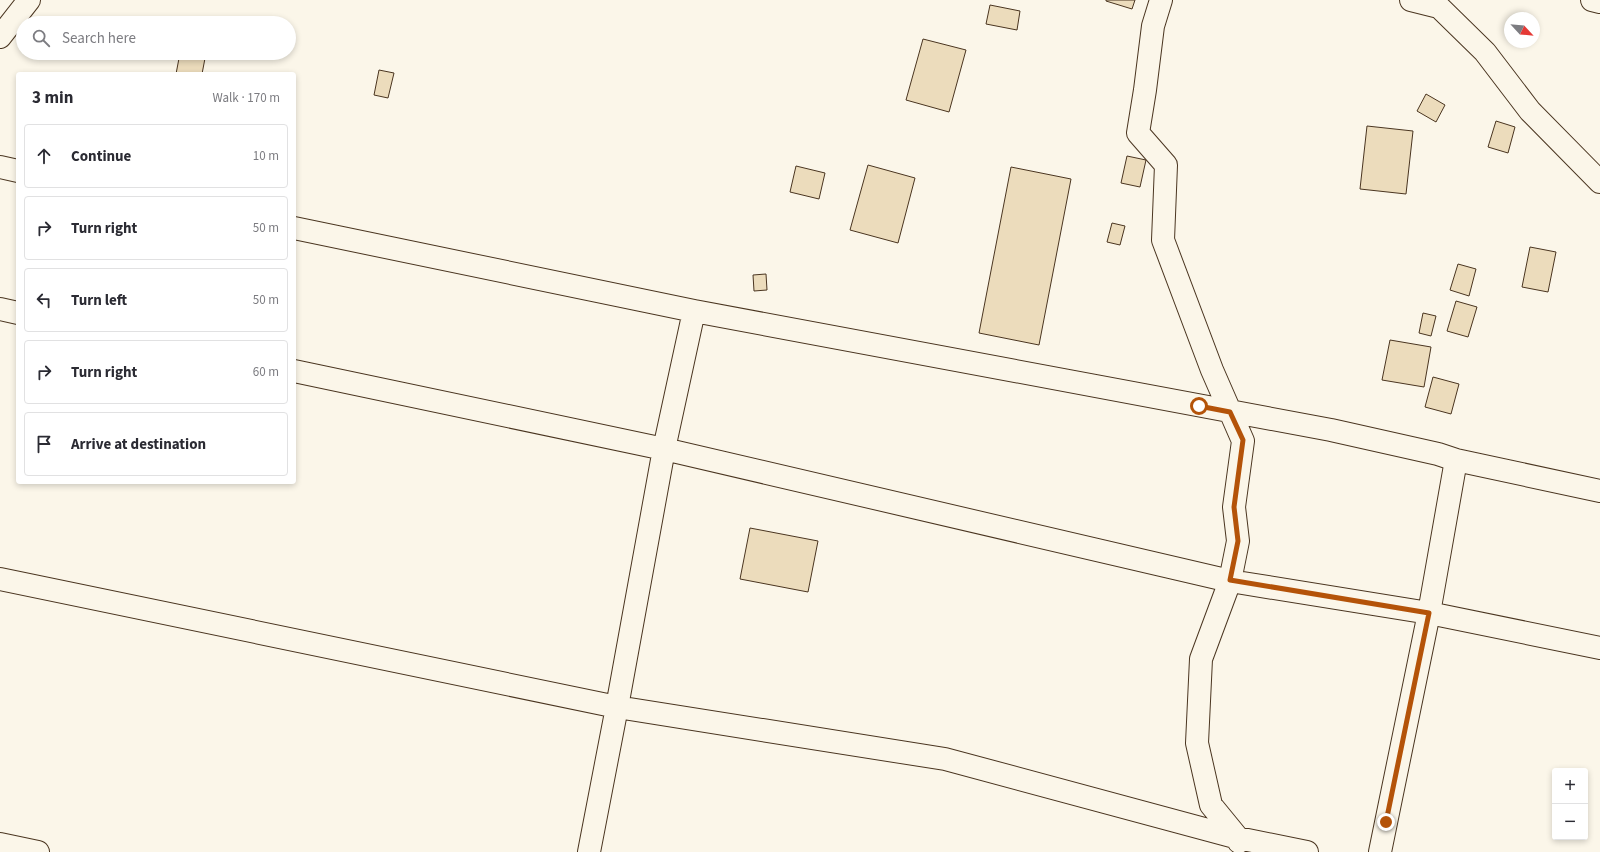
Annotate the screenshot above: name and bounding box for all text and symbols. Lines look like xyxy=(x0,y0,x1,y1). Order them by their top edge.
north arrow xyxy=(1504,12,1540,48)
search box xyxy=(16,16,296,60)
icon: search xyxy=(30,27,52,49)
text: Search here xyxy=(62,28,136,49)
text: 3 min xyxy=(32,86,73,110)
text: Walk · 170 m xyxy=(212,89,280,107)
icon: ahead xyxy=(33,145,55,167)
text: Continue xyxy=(71,146,131,167)
text: 10 m xyxy=(253,147,279,165)
icon: right xyxy=(33,217,55,239)
text: Turn right xyxy=(71,218,137,239)
text: 50 m xyxy=(253,219,279,237)
icon: left xyxy=(33,289,55,311)
text: Turn left xyxy=(71,290,127,311)
text: 50 m xyxy=(253,291,279,309)
icon: right xyxy=(33,361,55,383)
text: Turn right xyxy=(71,362,137,383)
text: 60 m xyxy=(253,363,279,381)
route start xyxy=(1190,397,1208,415)
icon: arrive xyxy=(33,433,55,455)
text: Arrive at destination xyxy=(71,434,206,455)
map controls xyxy=(1552,768,1588,840)
button: + xyxy=(1552,768,1588,804)
button: − xyxy=(1552,804,1588,840)
route end xyxy=(1377,813,1395,831)

